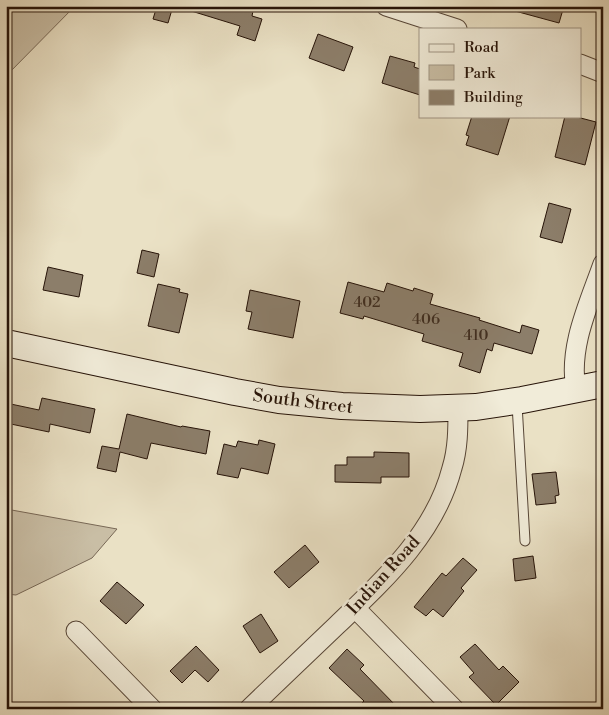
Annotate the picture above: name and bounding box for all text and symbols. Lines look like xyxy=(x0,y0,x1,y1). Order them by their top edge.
legend xyxy=(419,28,582,118)
text: Road xyxy=(464,38,499,57)
text: Park xyxy=(464,64,496,83)
text: Building xyxy=(463,88,523,107)
house number: 402 xyxy=(353,293,381,312)
house number: 406 xyxy=(412,310,440,329)
house number: 410 xyxy=(464,326,488,345)
street label: South Street xyxy=(252,384,355,419)
street label: Indian Road xyxy=(342,530,426,620)

